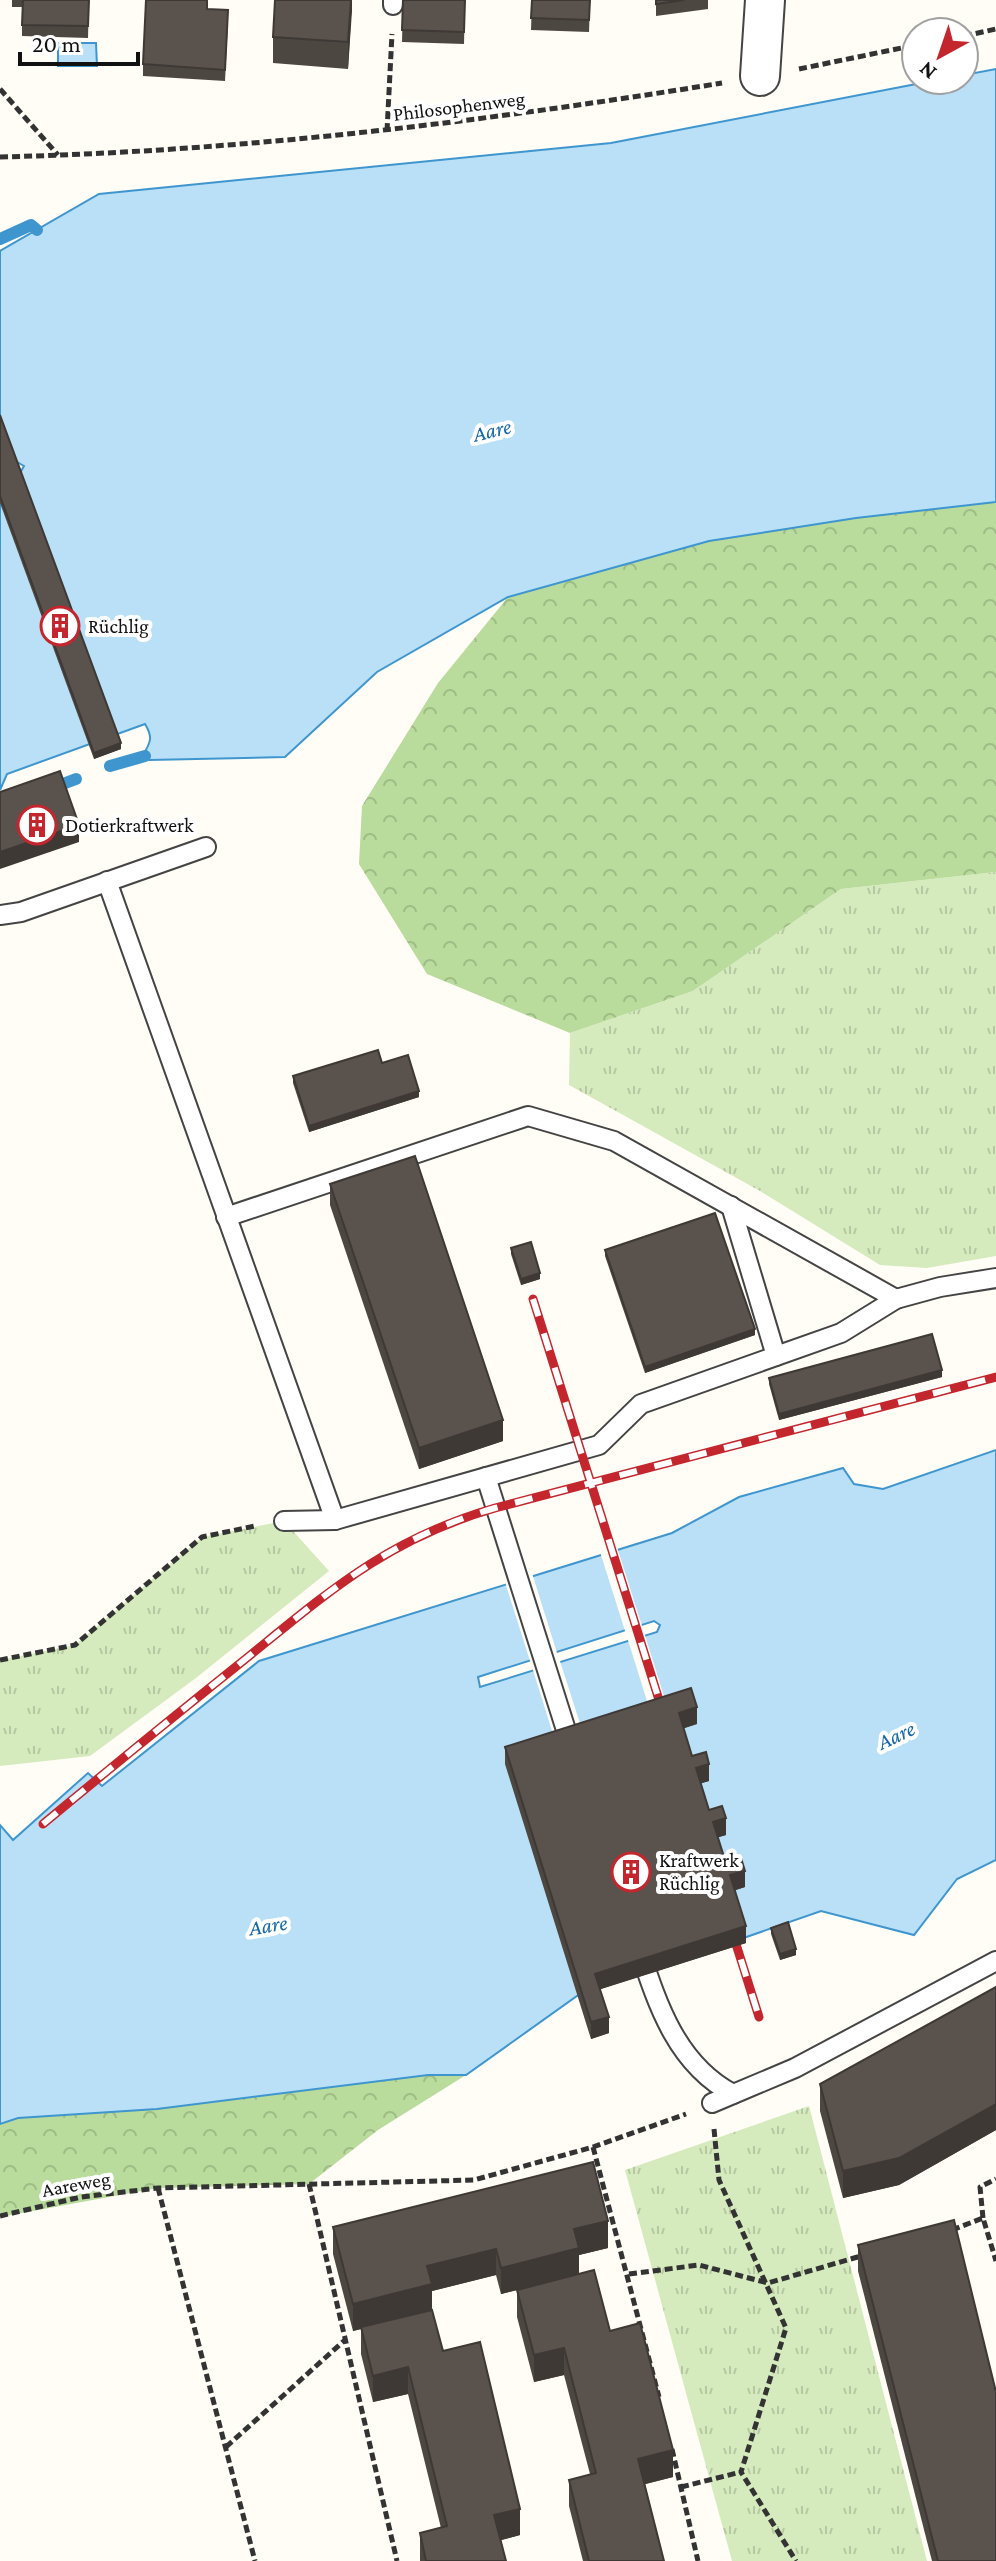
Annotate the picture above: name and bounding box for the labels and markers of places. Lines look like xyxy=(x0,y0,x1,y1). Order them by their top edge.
building icon: Rüchlig xyxy=(39,605,81,647)
place label: Rüchlig xyxy=(88,615,149,638)
building icon: Dotierkraftwerk xyxy=(16,804,58,846)
place label: Dotierkraftwerk xyxy=(65,814,194,836)
place label: Kraftwerk Rüchlig xyxy=(659,1849,739,1895)
building icon: Kraftwerk Rüchlig xyxy=(610,1851,652,1893)

